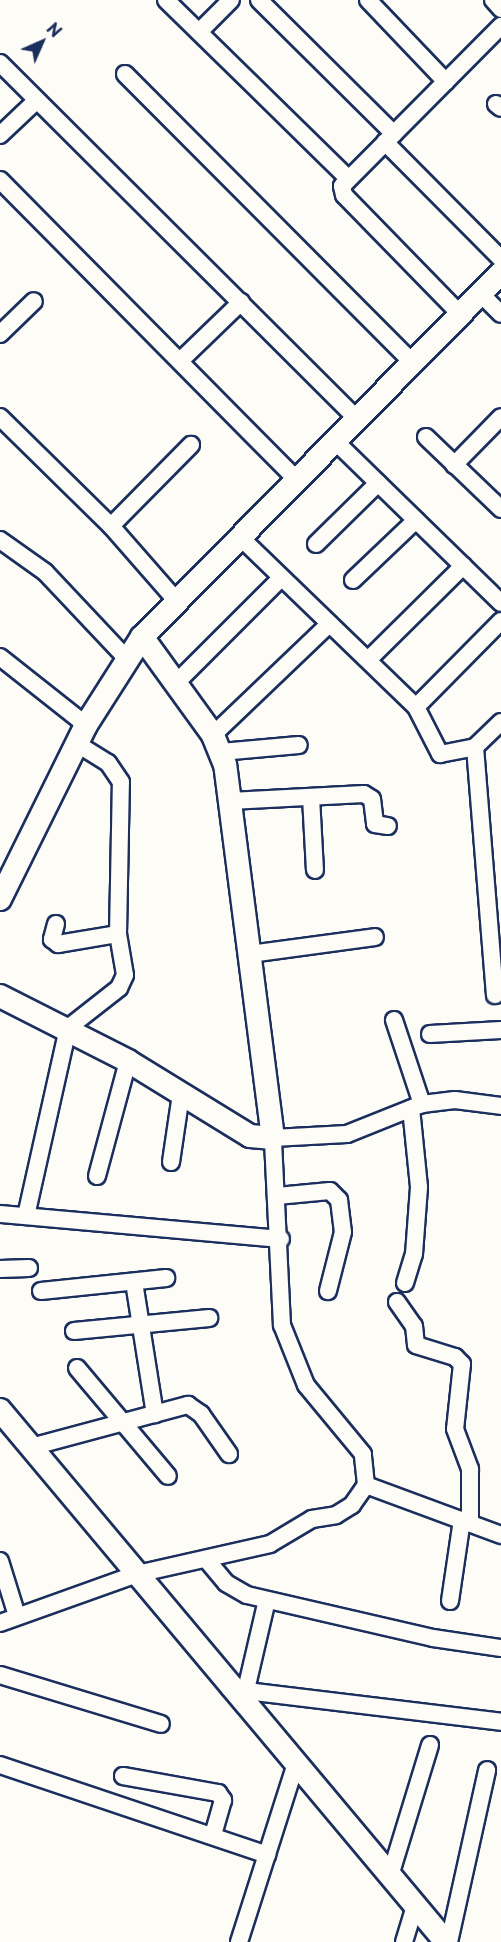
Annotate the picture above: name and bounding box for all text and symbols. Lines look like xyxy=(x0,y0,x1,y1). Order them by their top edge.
north arrow xyxy=(12,12,72,72)
text: N xyxy=(42,16,68,42)

